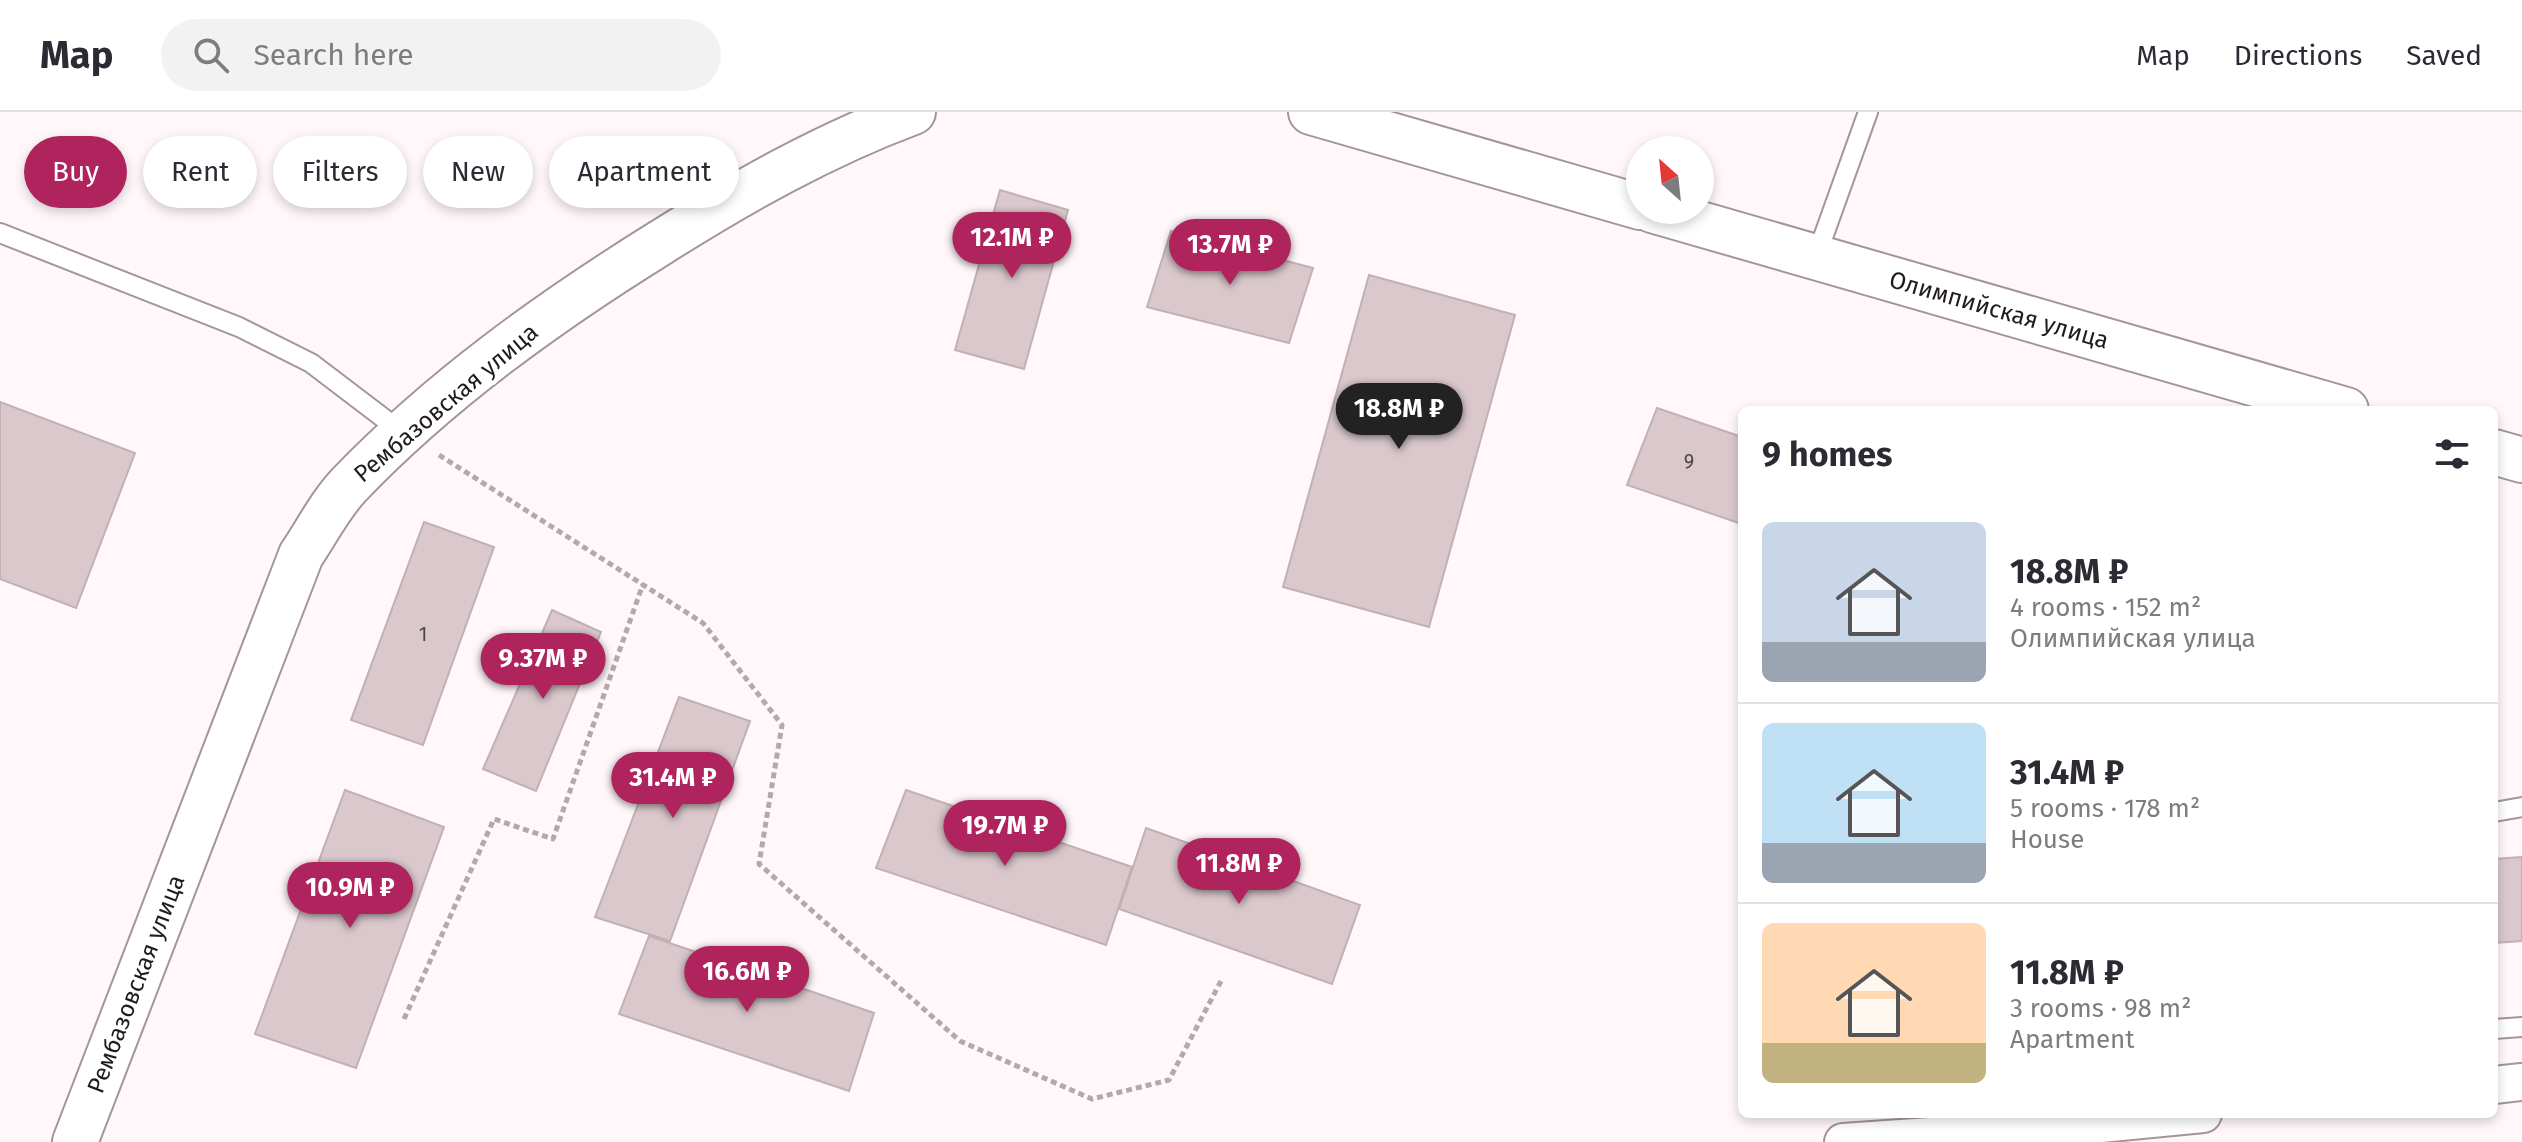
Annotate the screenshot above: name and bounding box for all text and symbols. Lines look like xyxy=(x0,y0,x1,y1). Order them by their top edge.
search box xyxy=(161,19,721,91)
text: Map xyxy=(40,32,113,78)
icon: search xyxy=(189,33,233,77)
text: Search here xyxy=(253,37,414,73)
text: Map xyxy=(2136,39,2190,72)
text: Directions xyxy=(2234,39,2362,72)
text: Saved xyxy=(2406,39,2482,72)
chip: Buy xyxy=(24,136,127,208)
chip: Rent xyxy=(143,136,257,208)
chip: Filters xyxy=(273,136,407,208)
chip: New xyxy=(423,136,533,208)
chip: Apartment xyxy=(549,136,739,208)
north arrow xyxy=(1626,136,1714,224)
map controls xyxy=(1626,136,1714,224)
pin: 12.1M ₽ xyxy=(938,212,1086,280)
pin: 13.7M ₽ xyxy=(1156,219,1304,287)
text: 12.1M ₽ xyxy=(970,222,1054,253)
text: 13.7M ₽ xyxy=(1187,229,1273,260)
street label: Олимпийская улица xyxy=(1886,265,2112,355)
street label: Рембазовская улица xyxy=(348,318,544,488)
pin: 18.8M ₽ xyxy=(1325,383,1473,451)
text: 18.8M ₽ xyxy=(1354,393,1444,424)
icon: filters xyxy=(2430,432,2474,476)
text: 9 homes xyxy=(1762,434,1893,475)
house number: 9 xyxy=(1684,449,1694,473)
text: 18.8M ₽ xyxy=(2010,551,2128,592)
icon: home xyxy=(1826,554,1922,650)
text: 4 rooms · 152 m² xyxy=(2010,592,2201,623)
house number: 1 xyxy=(419,622,427,646)
text: Олимпийская улица xyxy=(2010,623,2256,654)
pin: 9.37M ₽ xyxy=(469,633,617,701)
text: 9.37M ₽ xyxy=(499,643,587,674)
pin: 31.4M ₽ xyxy=(599,752,747,820)
text: 31.4M ₽ xyxy=(2010,752,2124,793)
icon: home xyxy=(1826,755,1922,851)
text: 31.4M ₽ xyxy=(629,762,717,793)
text: 5 rooms · 178 m² xyxy=(2010,793,2200,824)
pin: 19.7M ₽ xyxy=(931,800,1079,868)
text: 19.7M ₽ xyxy=(961,810,1049,841)
text: House xyxy=(2010,824,2084,855)
pin: 11.8M ₽ xyxy=(1165,838,1313,906)
text: 11.8M ₽ xyxy=(1195,848,1283,879)
pin: 10.9M ₽ xyxy=(276,862,424,930)
street label: Рембазовская улица xyxy=(81,871,191,1097)
text: 10.9M ₽ xyxy=(305,872,395,903)
pin: 16.6M ₽ xyxy=(673,946,821,1014)
text: 11.8M ₽ xyxy=(2010,952,2124,993)
icon: home xyxy=(1826,955,1922,1051)
text: 16.6M ₽ xyxy=(702,956,792,987)
text: 3 rooms · 98 m² xyxy=(2010,993,2191,1024)
text: Apartment xyxy=(2010,1024,2135,1055)

